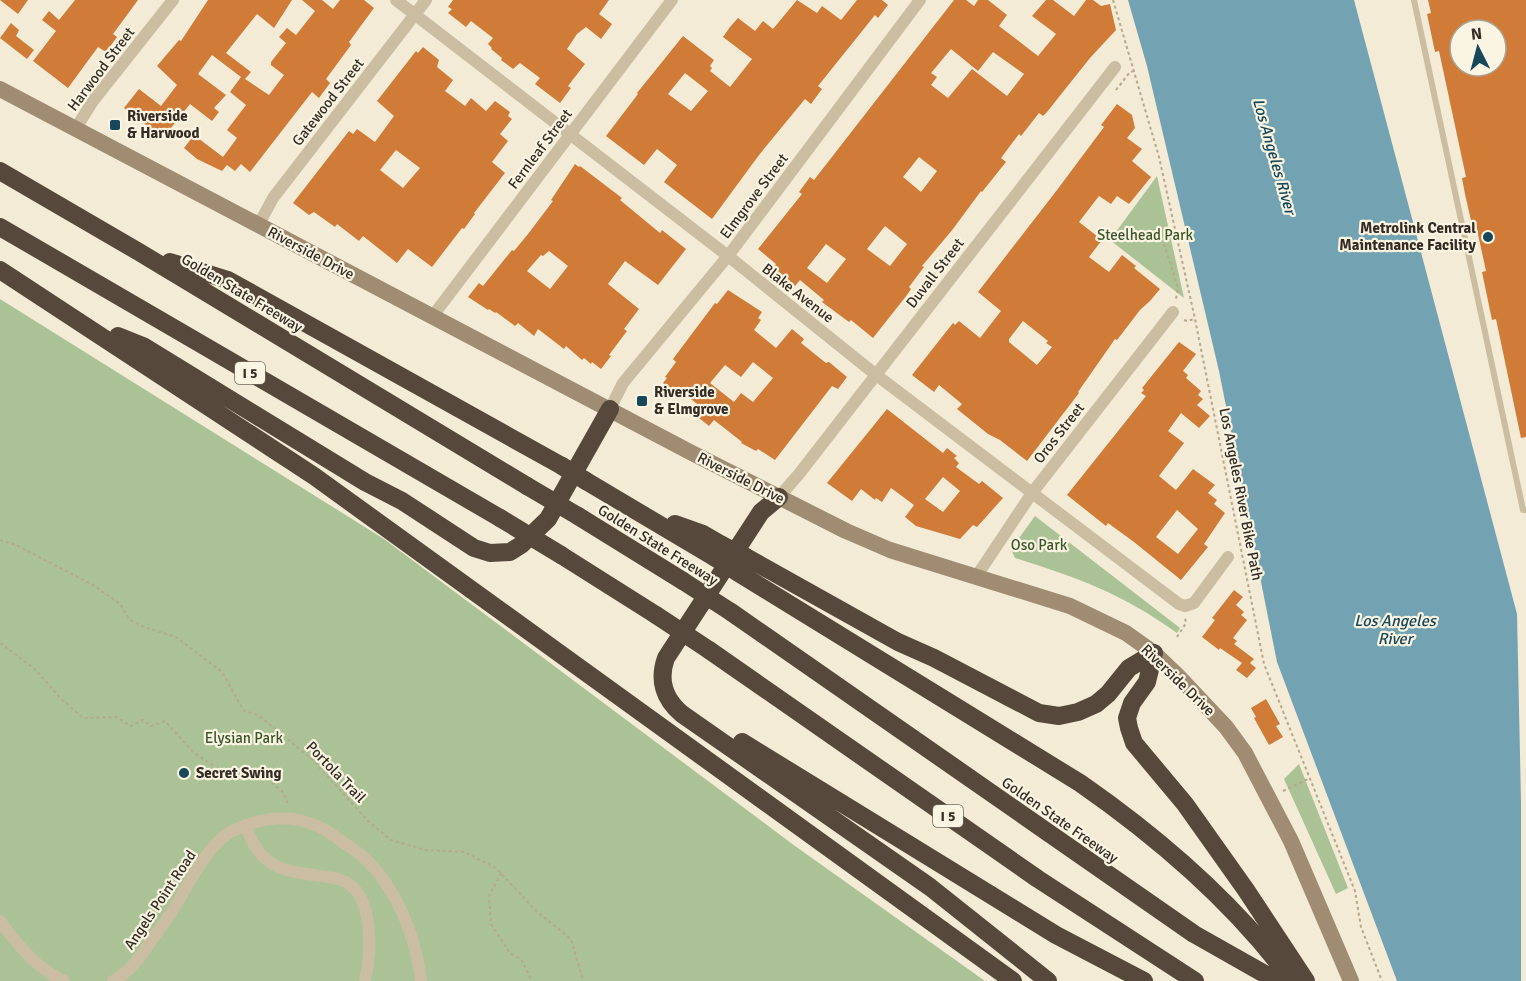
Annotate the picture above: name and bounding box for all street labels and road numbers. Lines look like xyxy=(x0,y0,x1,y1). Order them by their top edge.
street label: Harwood Street xyxy=(64,24,138,114)
street label: Gatewood Street xyxy=(288,55,368,149)
street label: Fernleaf Street xyxy=(504,105,576,193)
street label: Elmgrove Street xyxy=(716,150,792,242)
street label: Riverside Drive xyxy=(265,223,357,283)
street label: Duvall Street xyxy=(902,235,968,311)
street label: Golden State Freeway xyxy=(178,250,306,336)
street label: Blake Avenue xyxy=(759,259,837,327)
road number: I 5 xyxy=(235,362,265,384)
street label: Oros Street xyxy=(1030,399,1088,467)
street label: Los Angeles River Bike Path xyxy=(1215,406,1267,582)
street label: Riverside Drive xyxy=(694,448,788,508)
street label: Golden State Freeway xyxy=(595,501,721,589)
street label: Riverside Drive xyxy=(1137,640,1219,720)
street label: Portola Trail xyxy=(302,738,370,806)
street label: Golden State Freeway xyxy=(998,773,1122,867)
road number: I 5 xyxy=(933,805,963,827)
street label: Angels Point Road xyxy=(120,847,200,953)

